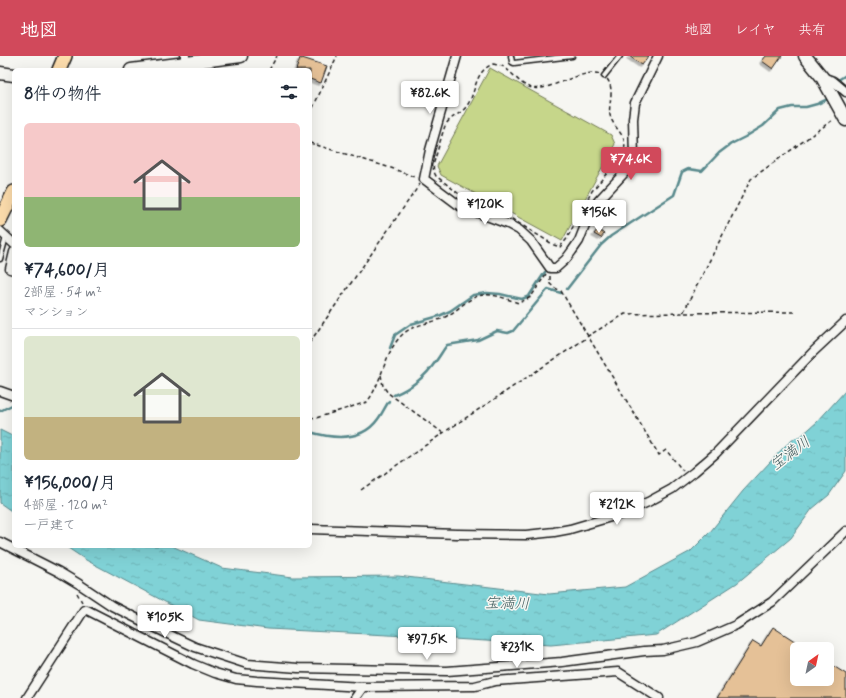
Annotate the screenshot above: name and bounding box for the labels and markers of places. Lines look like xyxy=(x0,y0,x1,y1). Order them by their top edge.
pin: ¥82.6K xyxy=(397,81,463,115)
pin: ¥74.6K xyxy=(598,147,664,181)
pin: ¥120K xyxy=(457,192,513,226)
pin: ¥156K xyxy=(571,200,627,234)
pin: ¥212K xyxy=(589,492,645,526)
pin: ¥105K xyxy=(137,605,193,639)
pin: ¥97.5K xyxy=(394,627,460,661)
pin: ¥231K xyxy=(489,635,545,669)

